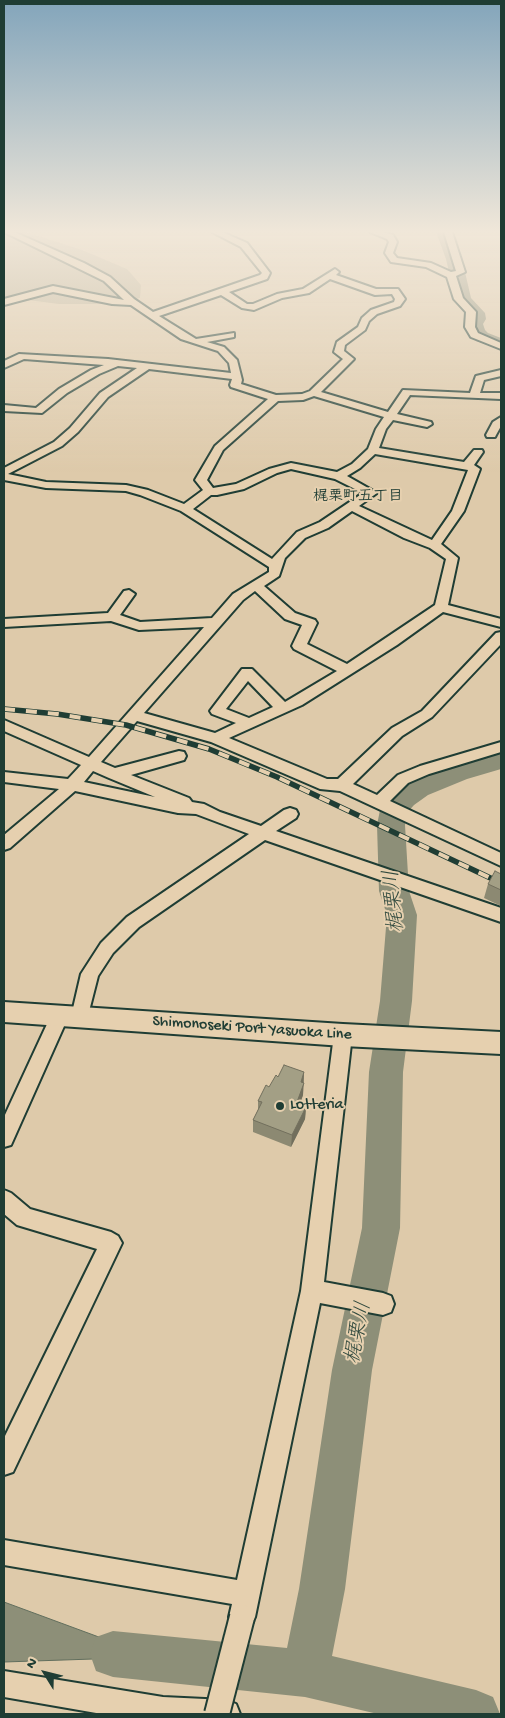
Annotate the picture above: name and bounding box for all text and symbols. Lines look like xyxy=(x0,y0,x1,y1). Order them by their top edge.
district label: 梶栗町五丁目 xyxy=(313,489,403,507)
water label: 梶栗川 xyxy=(381,869,411,933)
street label: Shimonoseki Port Yasuoka Line xyxy=(152,1012,352,1046)
place label: Lotteria xyxy=(290,1096,344,1116)
marker: Lotteria xyxy=(274,1100,286,1112)
water label: 梶栗川 xyxy=(342,1300,378,1366)
north arrow xyxy=(20,1648,70,1698)
text: N xyxy=(23,1655,42,1673)

